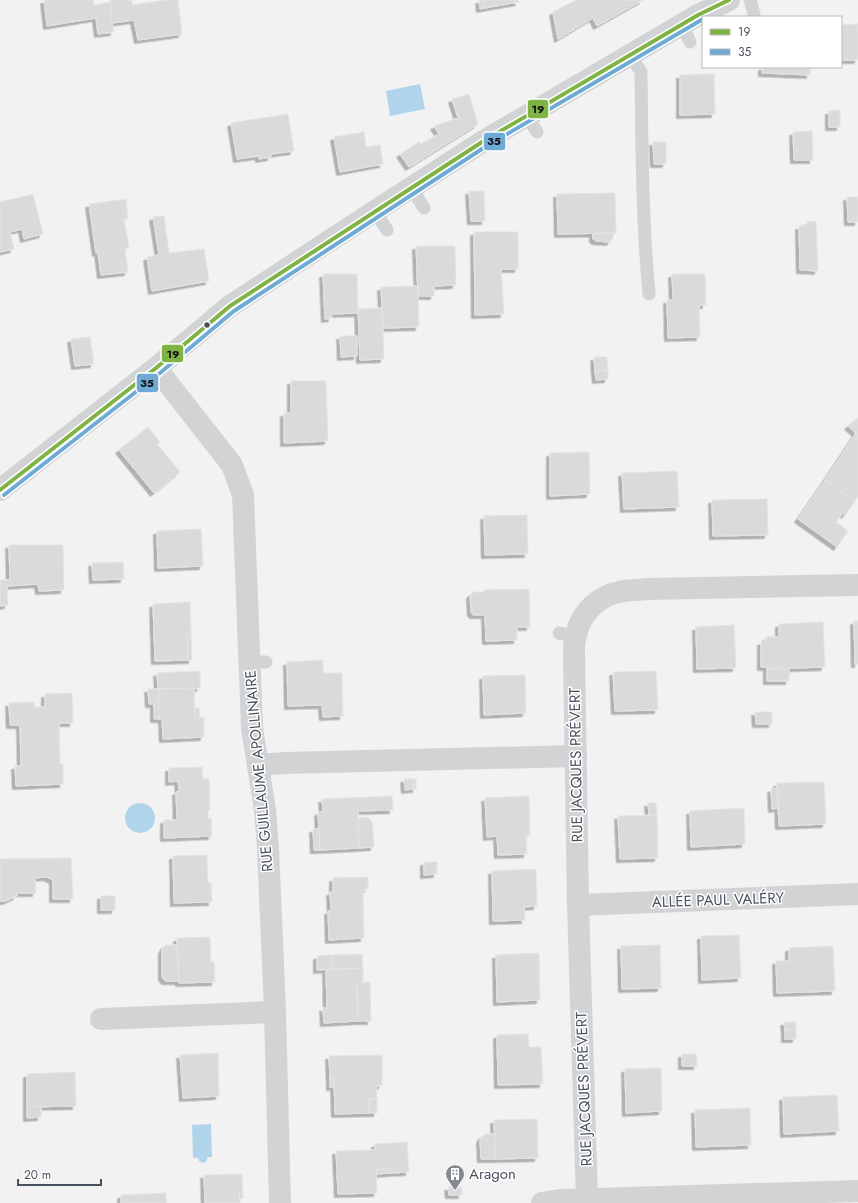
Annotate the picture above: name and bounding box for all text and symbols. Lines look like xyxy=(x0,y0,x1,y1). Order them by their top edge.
legend xyxy=(702,16,842,68)
text: 19 xyxy=(738,23,750,41)
text: 35 xyxy=(738,43,752,61)
line badge: 19 xyxy=(527,99,549,119)
text: 19 xyxy=(532,101,544,117)
line badge: 35 xyxy=(483,132,506,151)
text: 35 xyxy=(487,133,501,149)
unlabelled marker xyxy=(202,320,212,330)
line badge: 19 xyxy=(161,344,184,363)
text: 19 xyxy=(167,346,179,362)
line badge: 35 xyxy=(136,373,159,393)
text: 35 xyxy=(140,375,154,391)
street label: RUE GUILLAUME APOLLINAIRE xyxy=(239,669,279,873)
street label: RUE JACQUES PRÉVERT xyxy=(564,688,588,842)
street label: ALLÉE PAUL VALÉRY xyxy=(652,887,785,913)
street label: RUE JACQUES PRÉVERT xyxy=(570,1011,598,1167)
scale bar xyxy=(18,1161,101,1187)
building icon: Aragon xyxy=(444,1163,466,1191)
place label: Aragon xyxy=(469,1163,516,1185)
text: 20 m xyxy=(24,1166,51,1184)

